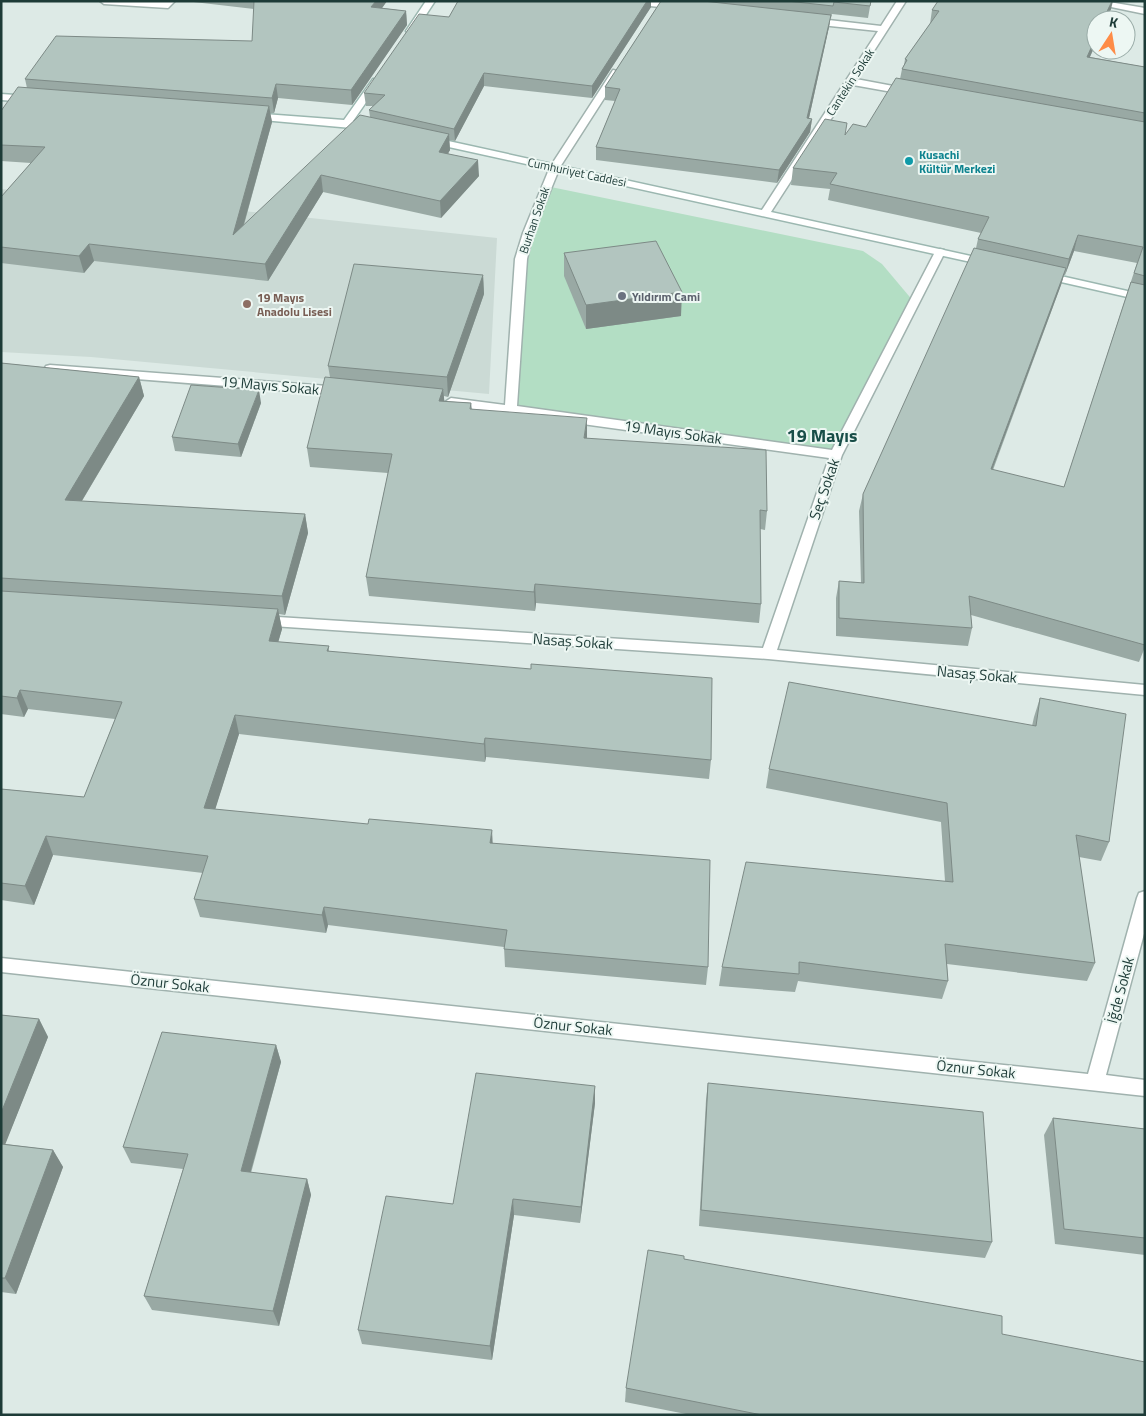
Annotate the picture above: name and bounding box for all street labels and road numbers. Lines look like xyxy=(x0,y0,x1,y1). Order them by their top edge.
street label: Cantekin Sokak xyxy=(821,44,879,119)
street label: Cumhuriyet Caddesi xyxy=(526,152,628,192)
street label: Burhan Sokak xyxy=(514,184,554,256)
street label: 19 Mayıs Sokak xyxy=(220,369,320,401)
street label: 19 Mayıs Sokak xyxy=(622,414,724,450)
street label: Seç Sokak xyxy=(803,455,845,523)
street label: Nasaş Sokak xyxy=(532,627,614,655)
street label: Nasaş Sokak xyxy=(936,659,1018,689)
street label: İğde Sokak xyxy=(1100,954,1140,1026)
street label: Öznur Sokak xyxy=(129,967,211,999)
street label: Öznur Sokak xyxy=(532,1010,614,1042)
street label: Öznur Sokak xyxy=(935,1053,1017,1085)

